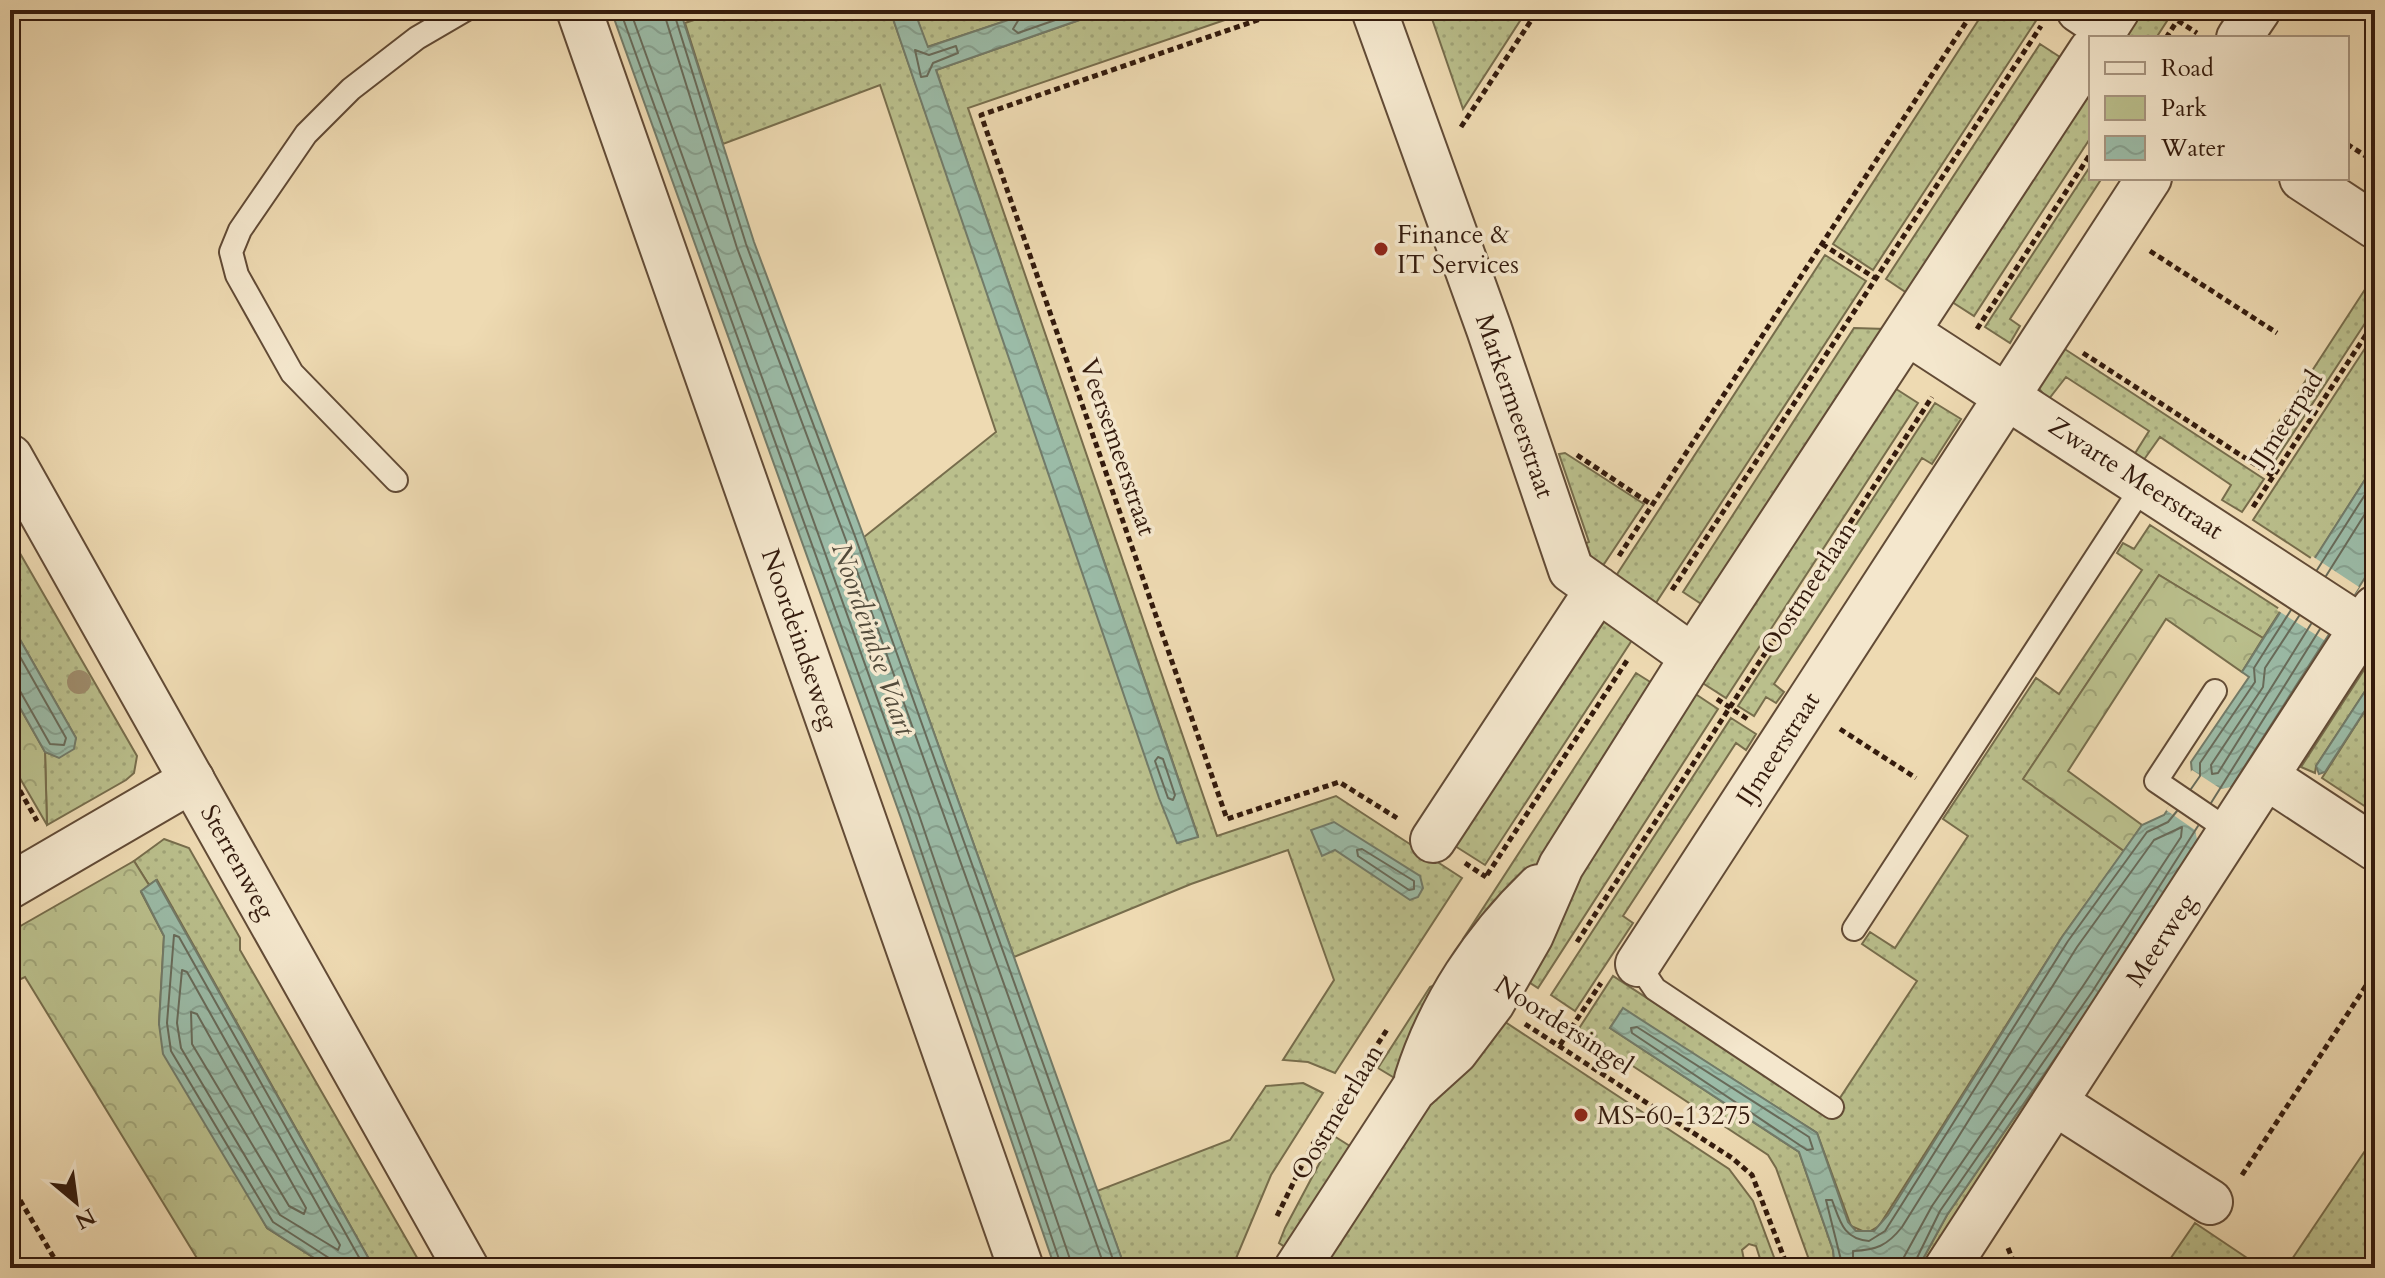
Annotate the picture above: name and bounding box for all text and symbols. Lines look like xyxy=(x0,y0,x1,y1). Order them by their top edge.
legend xyxy=(2089,36,2349,180)
text: Road xyxy=(2161,52,2214,85)
text: Park xyxy=(2161,92,2207,125)
text: Water xyxy=(2160,132,2225,165)
place label: Finance & IT Services xyxy=(1397,217,1519,282)
marker: Finance & IT Services xyxy=(1372,240,1390,258)
street label: Markermeerstraat xyxy=(1467,309,1563,503)
street label: Veersemeerstraat xyxy=(1071,354,1165,540)
street label: IJmeerpad xyxy=(2241,364,2331,476)
street label: Zwarte Meerstraat xyxy=(2042,408,2230,548)
street label: Oostmeerlaan xyxy=(1752,514,1864,661)
water label: Noordeindse Vaart xyxy=(822,538,924,741)
street label: Noordeindseweg xyxy=(753,544,847,734)
street label: IJmeerstraat xyxy=(1728,685,1828,813)
street label: Sterrenweg xyxy=(192,798,284,926)
street label: Meerweg xyxy=(2118,886,2204,993)
street label: Noordersingel xyxy=(1488,967,1640,1083)
street label: Oostmeerlaan xyxy=(1283,1037,1391,1186)
place label: MS-60-13275 xyxy=(1597,1098,1751,1133)
marker: MS-60-13275 xyxy=(1572,1106,1590,1124)
north arrow xyxy=(36,1162,116,1242)
text: N xyxy=(70,1201,101,1236)

